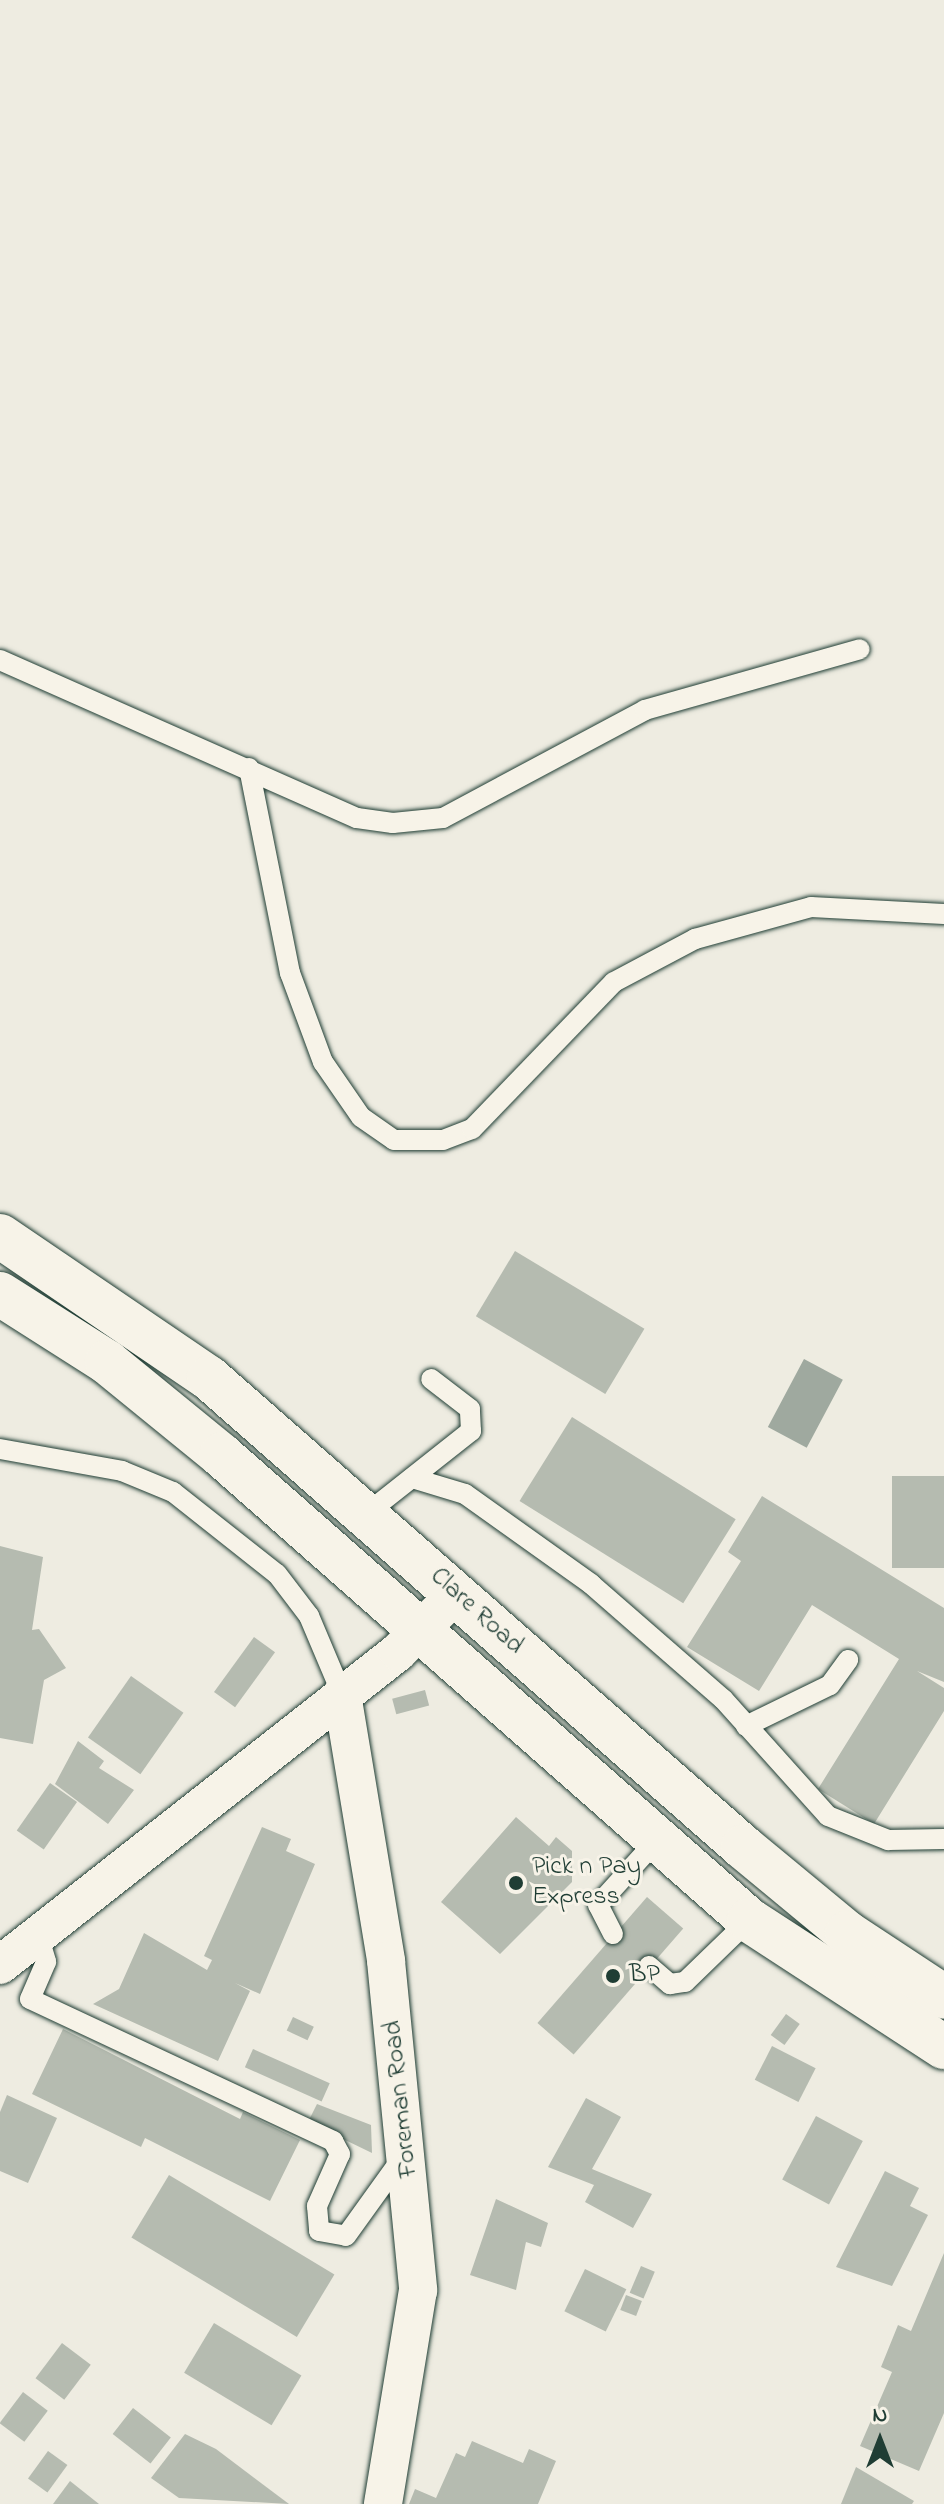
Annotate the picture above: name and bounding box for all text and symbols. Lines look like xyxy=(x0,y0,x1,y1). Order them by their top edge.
street label: Clare Road xyxy=(423,1562,529,1662)
place label: Pick n Pay Express xyxy=(532,1852,641,1914)
marker: Pick n Pay Express xyxy=(507,1874,525,1892)
place label: BP xyxy=(629,1960,660,1992)
marker: BP xyxy=(604,1967,622,1985)
street label: Foreman Road xyxy=(378,2019,426,2179)
north arrow xyxy=(840,2400,920,2480)
text: N xyxy=(873,2400,887,2432)

